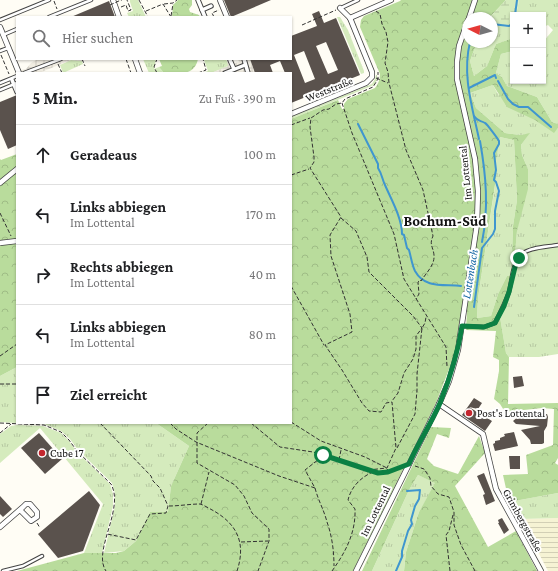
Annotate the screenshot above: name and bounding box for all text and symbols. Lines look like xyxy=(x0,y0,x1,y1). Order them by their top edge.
north arrow xyxy=(462,12,498,48)
map controls xyxy=(510,12,546,84)
button: + xyxy=(510,12,546,48)
search box xyxy=(16,16,292,60)
icon: search xyxy=(30,27,52,49)
text: Hier suchen xyxy=(62,30,133,46)
button: − xyxy=(510,48,546,84)
street label: Weststraße xyxy=(304,74,355,104)
text: 5 Min. xyxy=(32,89,78,108)
text: Zu Fuß · 390 m xyxy=(199,91,276,106)
icon: ahead xyxy=(32,144,54,166)
street label: Im Lottental xyxy=(456,145,474,201)
text: Geradeaus xyxy=(70,147,137,163)
text: 100 m xyxy=(244,147,276,162)
text: Links abbiegen xyxy=(70,199,166,215)
icon: left xyxy=(32,204,54,226)
text: 170 m xyxy=(246,207,276,222)
district label: Bochum-Süd xyxy=(403,213,487,229)
text: Im Lottental xyxy=(70,215,135,230)
water label: Lottenbach xyxy=(459,248,481,300)
route end xyxy=(510,249,528,267)
text: Rechts abbiegen xyxy=(70,259,173,275)
icon: right xyxy=(32,264,54,286)
text: 40 m xyxy=(249,267,276,282)
text: Im Lottental xyxy=(70,275,135,290)
text: Links abbiegen xyxy=(70,319,166,335)
icon: left xyxy=(32,324,54,346)
text: 80 m xyxy=(249,327,276,342)
text: Im Lottental xyxy=(70,335,135,350)
icon: arrive xyxy=(32,384,54,406)
text: Ziel erreicht xyxy=(70,387,147,403)
place label: Post's Lottental xyxy=(477,407,545,419)
marker: Post's Lottental xyxy=(464,408,474,418)
route start xyxy=(314,446,332,464)
place label: Cube 17 xyxy=(50,447,84,459)
marker: Cube 17 xyxy=(37,448,47,458)
street label: Im Lottental xyxy=(358,484,392,538)
street label: Grimbergstraße xyxy=(500,487,545,554)

